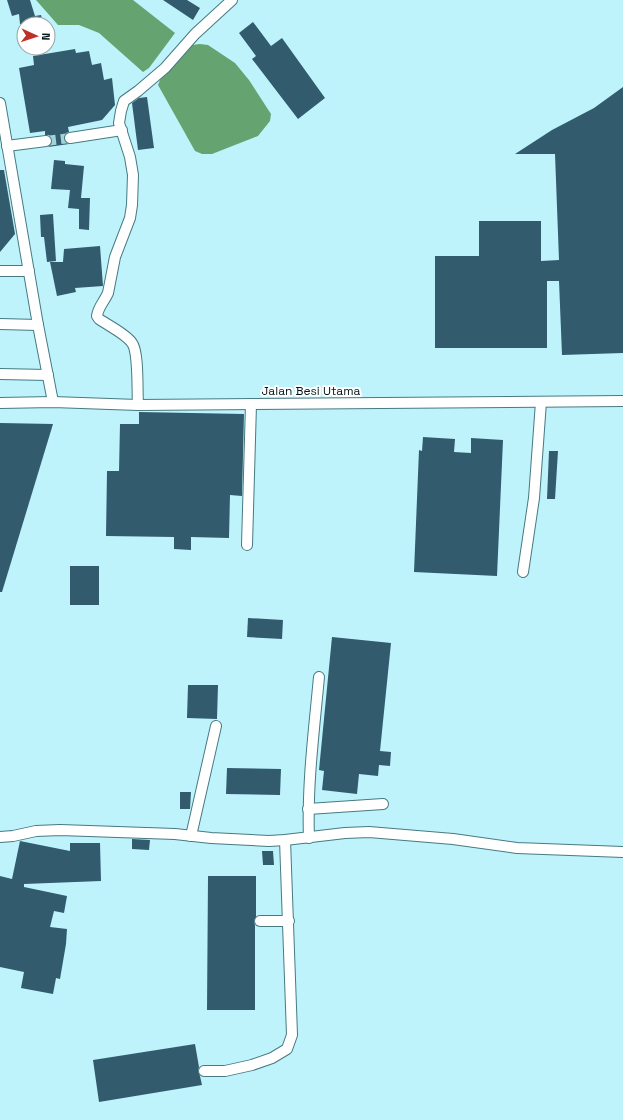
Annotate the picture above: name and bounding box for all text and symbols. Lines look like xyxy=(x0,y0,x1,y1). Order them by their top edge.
north arrow xyxy=(16,16,56,56)
text: N xyxy=(39,32,53,41)
street label: Jalan Besi Utama xyxy=(262,383,361,399)

